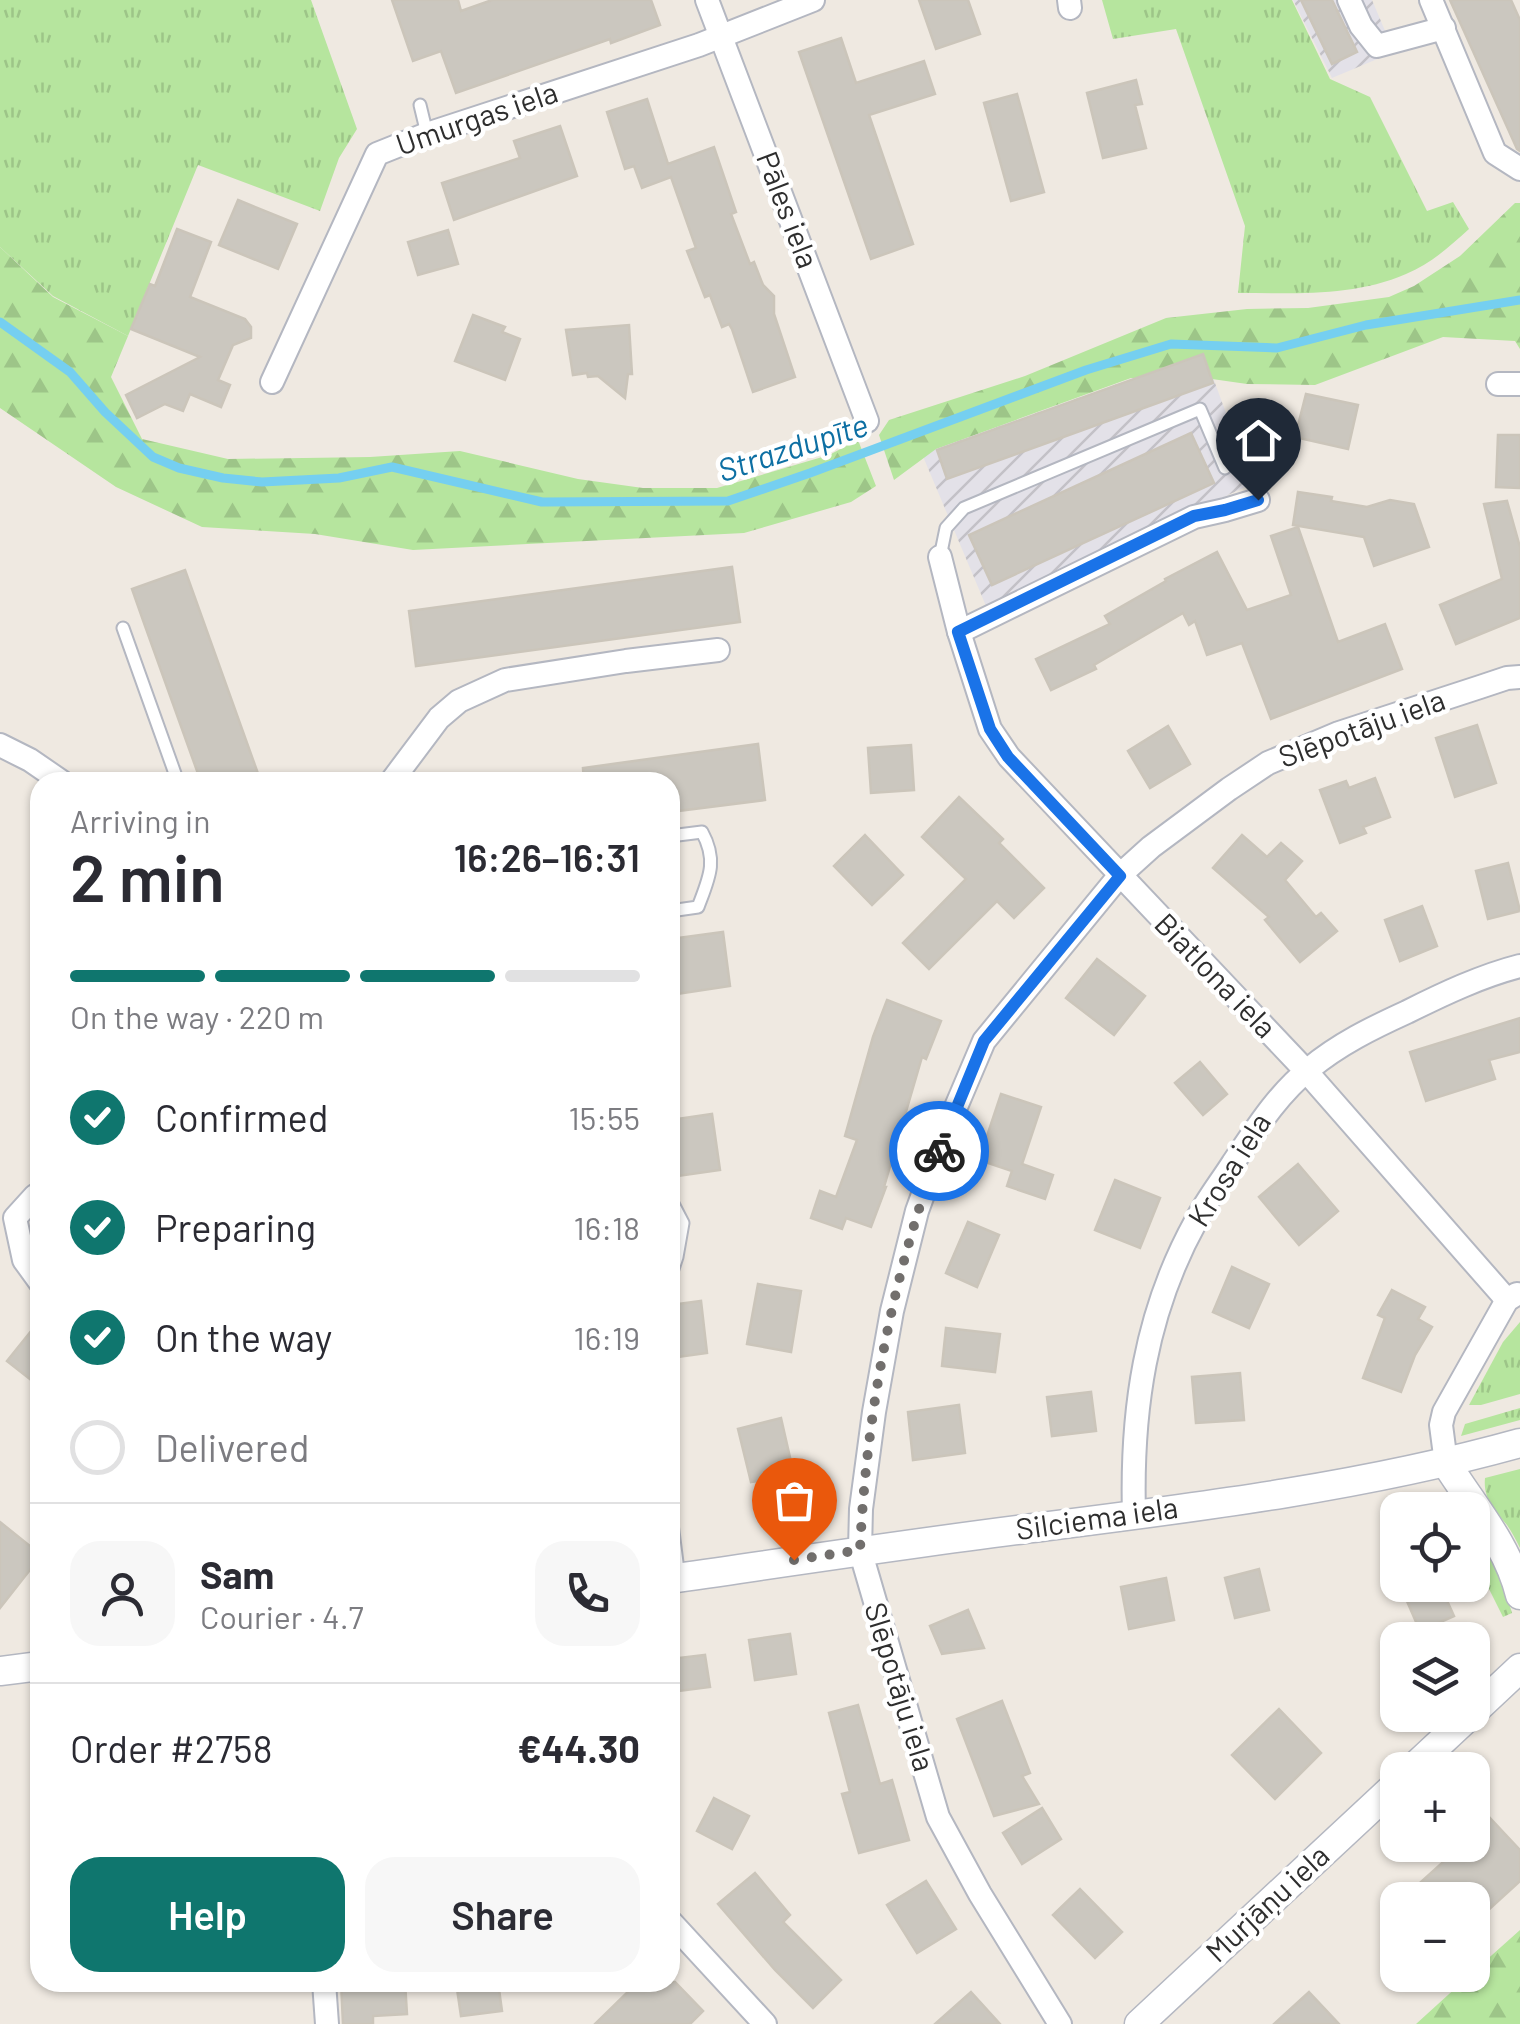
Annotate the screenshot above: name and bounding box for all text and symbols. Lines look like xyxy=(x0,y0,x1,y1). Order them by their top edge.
street label: Umurgas iela xyxy=(391,73,562,162)
street label: Pāles iela xyxy=(750,146,828,273)
pin xyxy=(1216,398,1301,501)
water label: Strazdupīte xyxy=(712,404,872,488)
icon: home xyxy=(1231,413,1286,468)
street label: Slēpotāju iela xyxy=(1273,680,1449,774)
text: Arriving in xyxy=(70,801,210,839)
text: 16:26–16:31 xyxy=(454,834,640,880)
text: 2 min xyxy=(70,837,225,915)
street label: Biatlona iela xyxy=(1148,905,1285,1044)
text: On the way · 220 m xyxy=(70,997,324,1035)
icon: check xyxy=(70,1090,125,1145)
text: Confirmed xyxy=(155,1094,328,1140)
text: 15:55 xyxy=(569,1098,640,1136)
courier xyxy=(889,1101,989,1201)
street label: Krosa iela xyxy=(1179,1106,1277,1232)
icon: bike xyxy=(912,1124,967,1179)
icon: check xyxy=(70,1200,125,1255)
text: Preparing xyxy=(155,1204,316,1250)
text: 16:18 xyxy=(574,1208,640,1246)
icon: check xyxy=(70,1310,125,1365)
text: On the way xyxy=(155,1314,332,1360)
text: 16:19 xyxy=(574,1318,640,1356)
text: Delivered xyxy=(155,1424,309,1470)
pin xyxy=(752,1458,837,1561)
icon: bag xyxy=(767,1473,822,1528)
street label: Silciema iela xyxy=(1013,1488,1180,1546)
map controls xyxy=(1380,1492,1490,1992)
button: locate xyxy=(1380,1492,1490,1602)
button: person xyxy=(70,1541,175,1646)
button: phone xyxy=(535,1541,640,1646)
text: Sam xyxy=(200,1551,274,1597)
text: Courier · 4.7 xyxy=(200,1597,364,1635)
street label: Slēpotāju iela xyxy=(858,1598,944,1775)
button: layers xyxy=(1380,1622,1490,1732)
text: Order #2758 xyxy=(70,1725,272,1771)
text: €44.30 xyxy=(517,1725,640,1771)
button: + xyxy=(1380,1752,1490,1862)
street label: Murjāņu iela xyxy=(1198,1836,1336,1969)
button: Help xyxy=(70,1857,345,1972)
button: Share xyxy=(365,1857,640,1972)
button: − xyxy=(1380,1882,1490,1992)

